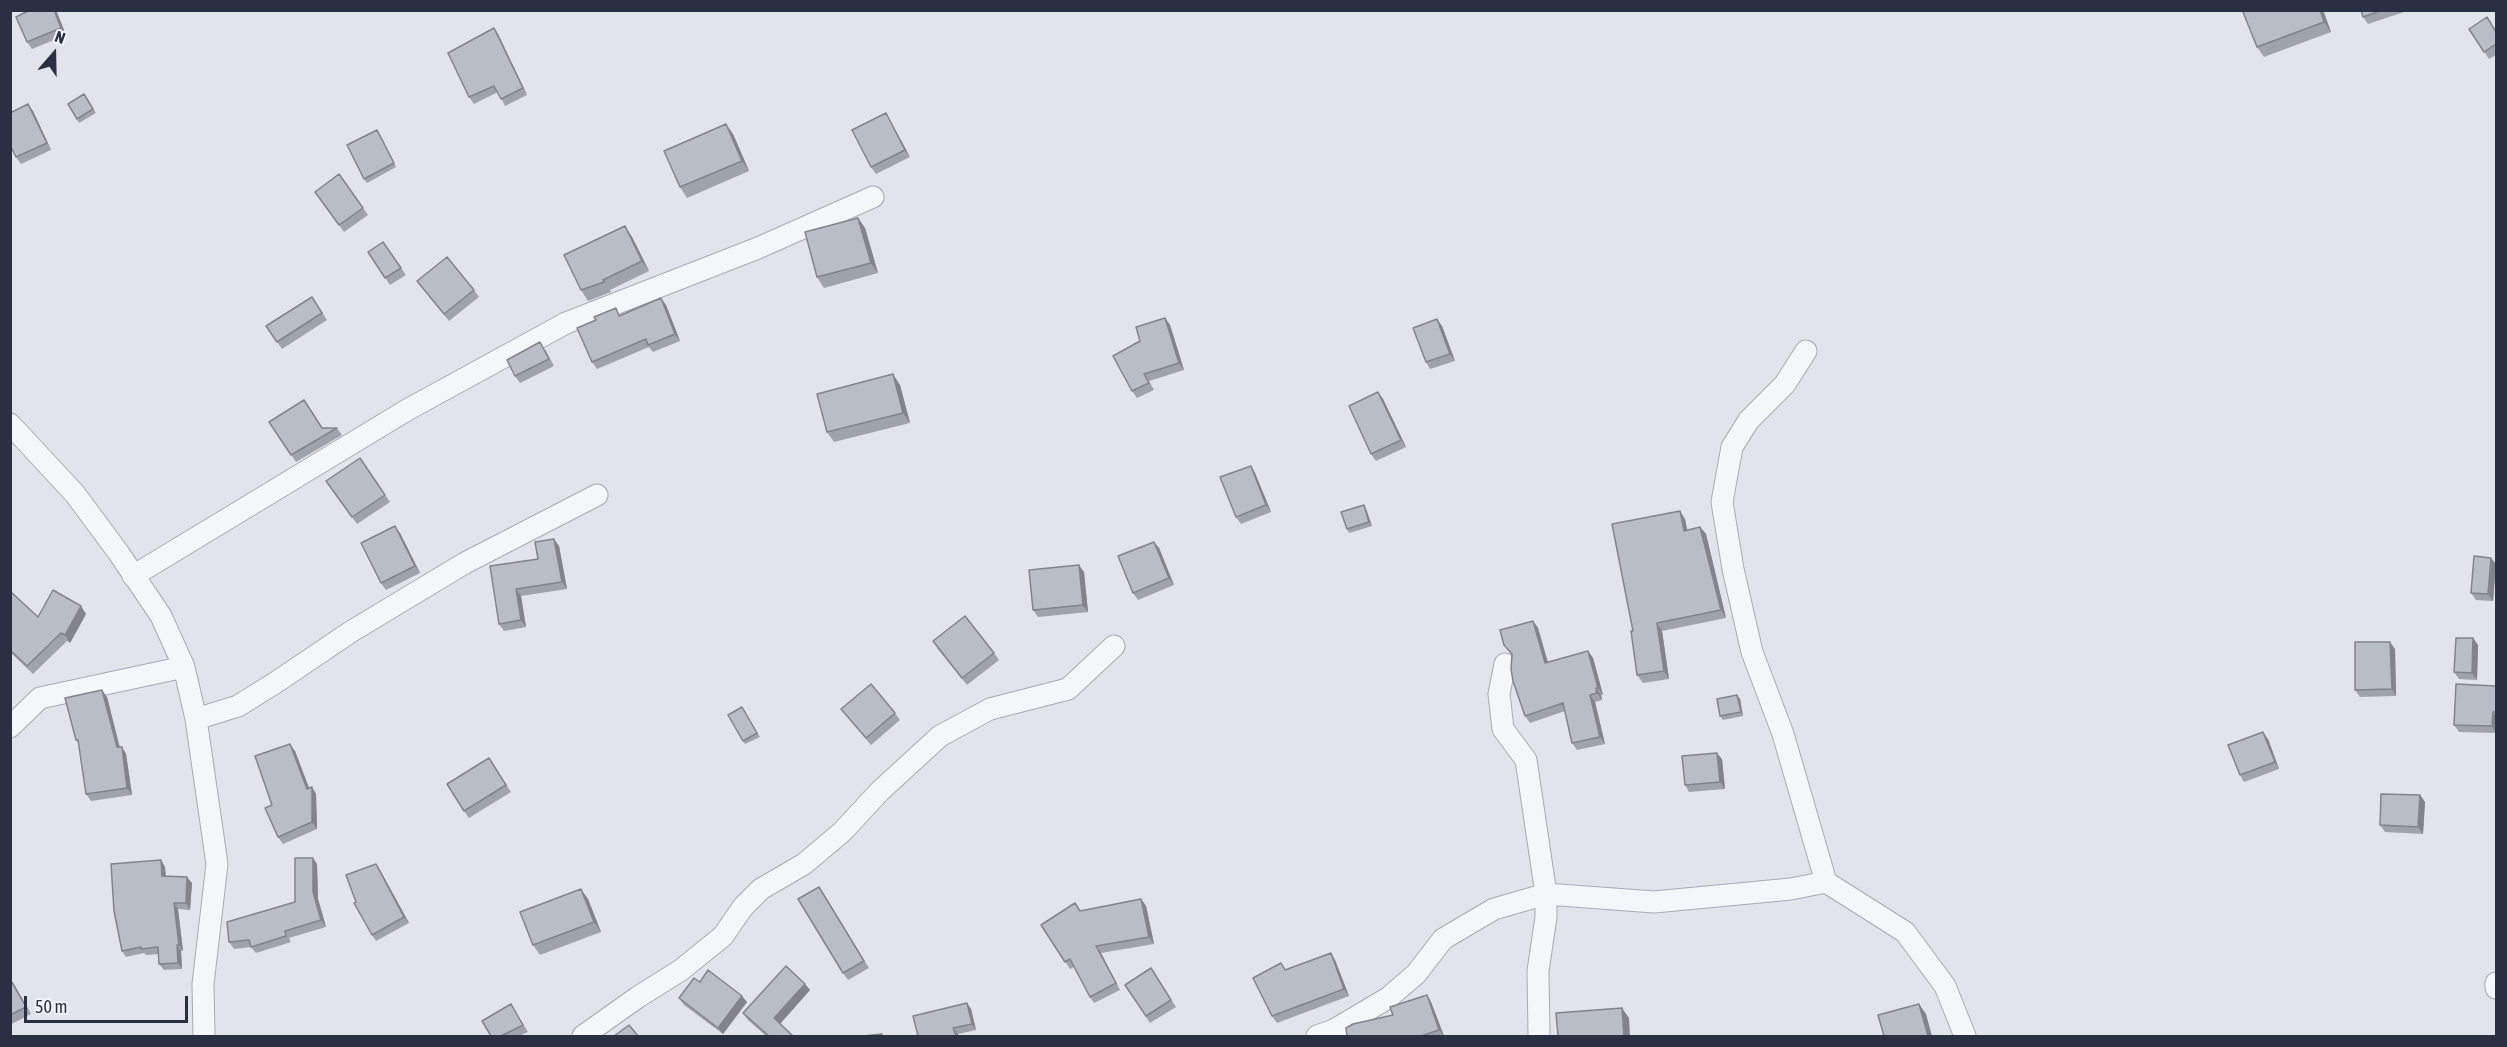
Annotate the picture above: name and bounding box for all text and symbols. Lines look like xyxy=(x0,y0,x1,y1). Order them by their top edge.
north arrow xyxy=(24,24,84,84)
text: N xyxy=(53,27,68,47)
scale bar xyxy=(27,984,190,1022)
text: 50 m xyxy=(35,996,67,1017)

